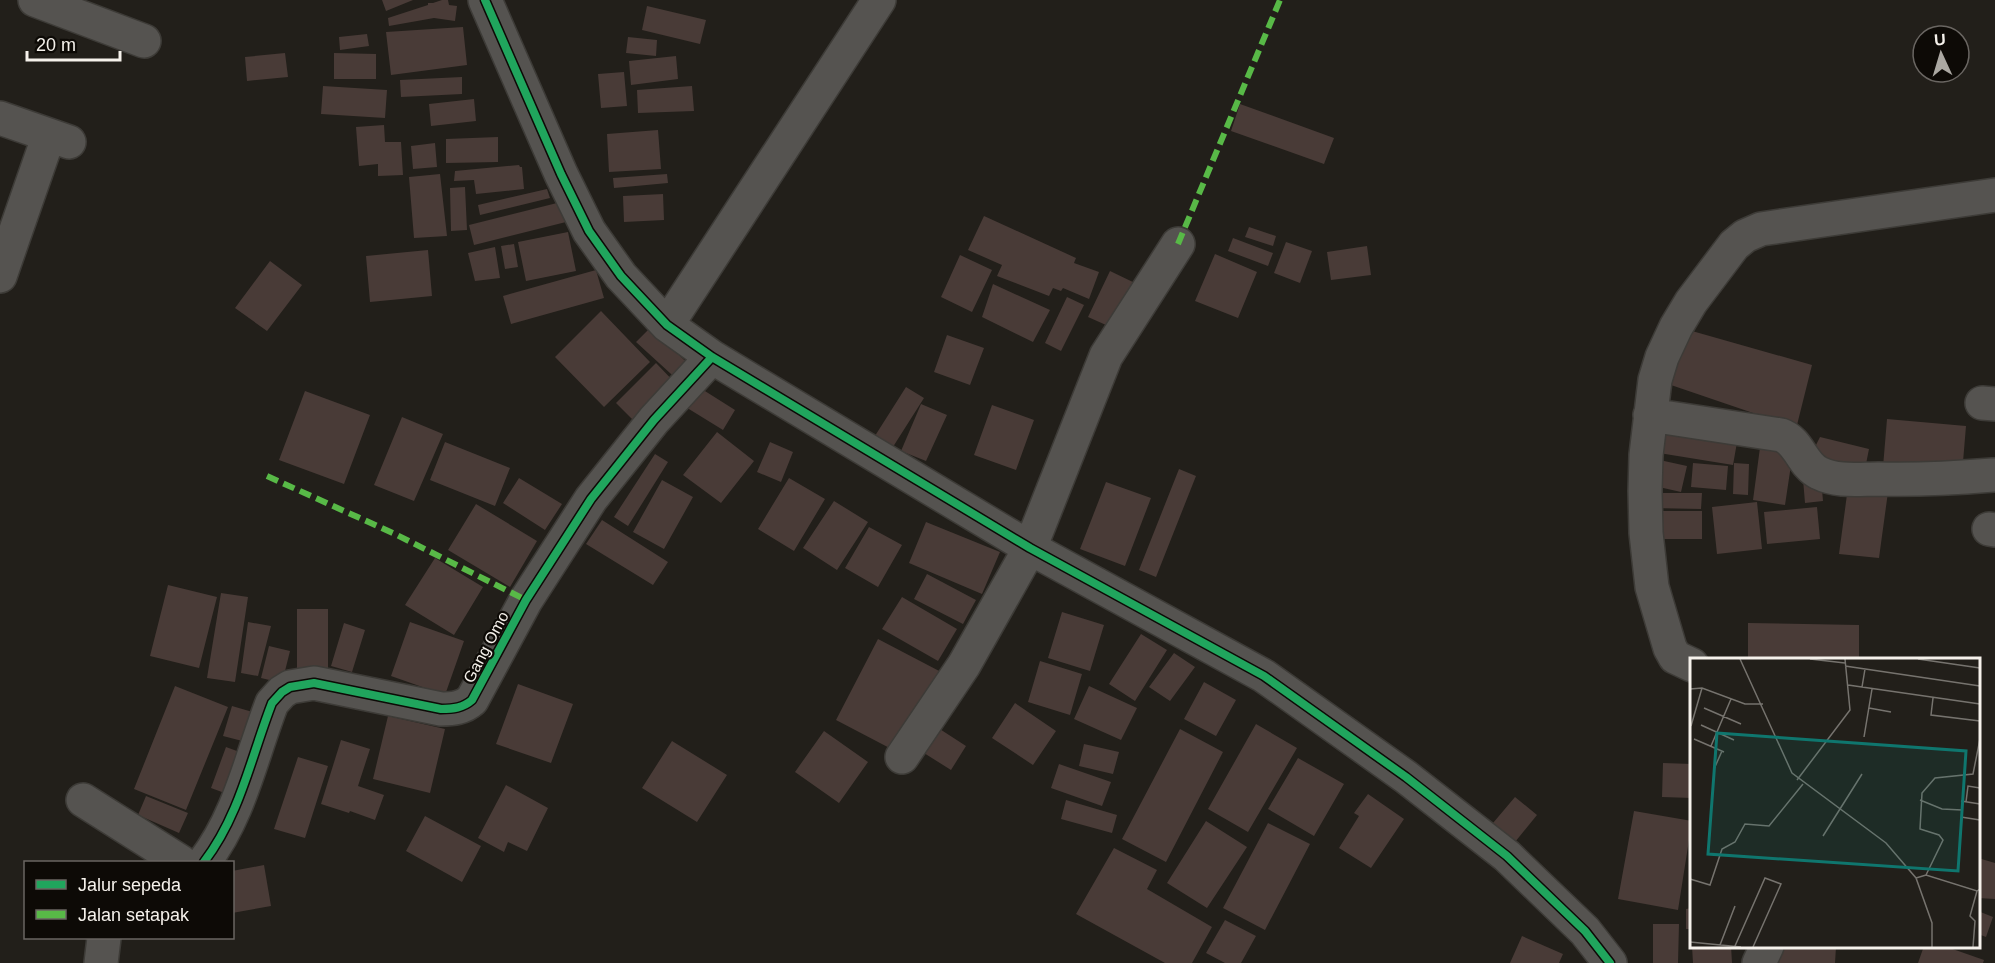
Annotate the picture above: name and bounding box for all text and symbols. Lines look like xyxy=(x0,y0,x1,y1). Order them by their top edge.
scale bar xyxy=(27,24,120,62)
north arrow xyxy=(1911,24,1971,84)
text: U xyxy=(1934,31,1946,48)
text: 20 m xyxy=(36,35,76,55)
street label: Gang Omo xyxy=(460,608,512,686)
inset map xyxy=(1690,658,1980,948)
legend xyxy=(24,861,234,939)
text: Jalur sepeda xyxy=(78,875,182,895)
text: Jalan setapak xyxy=(78,905,190,925)

